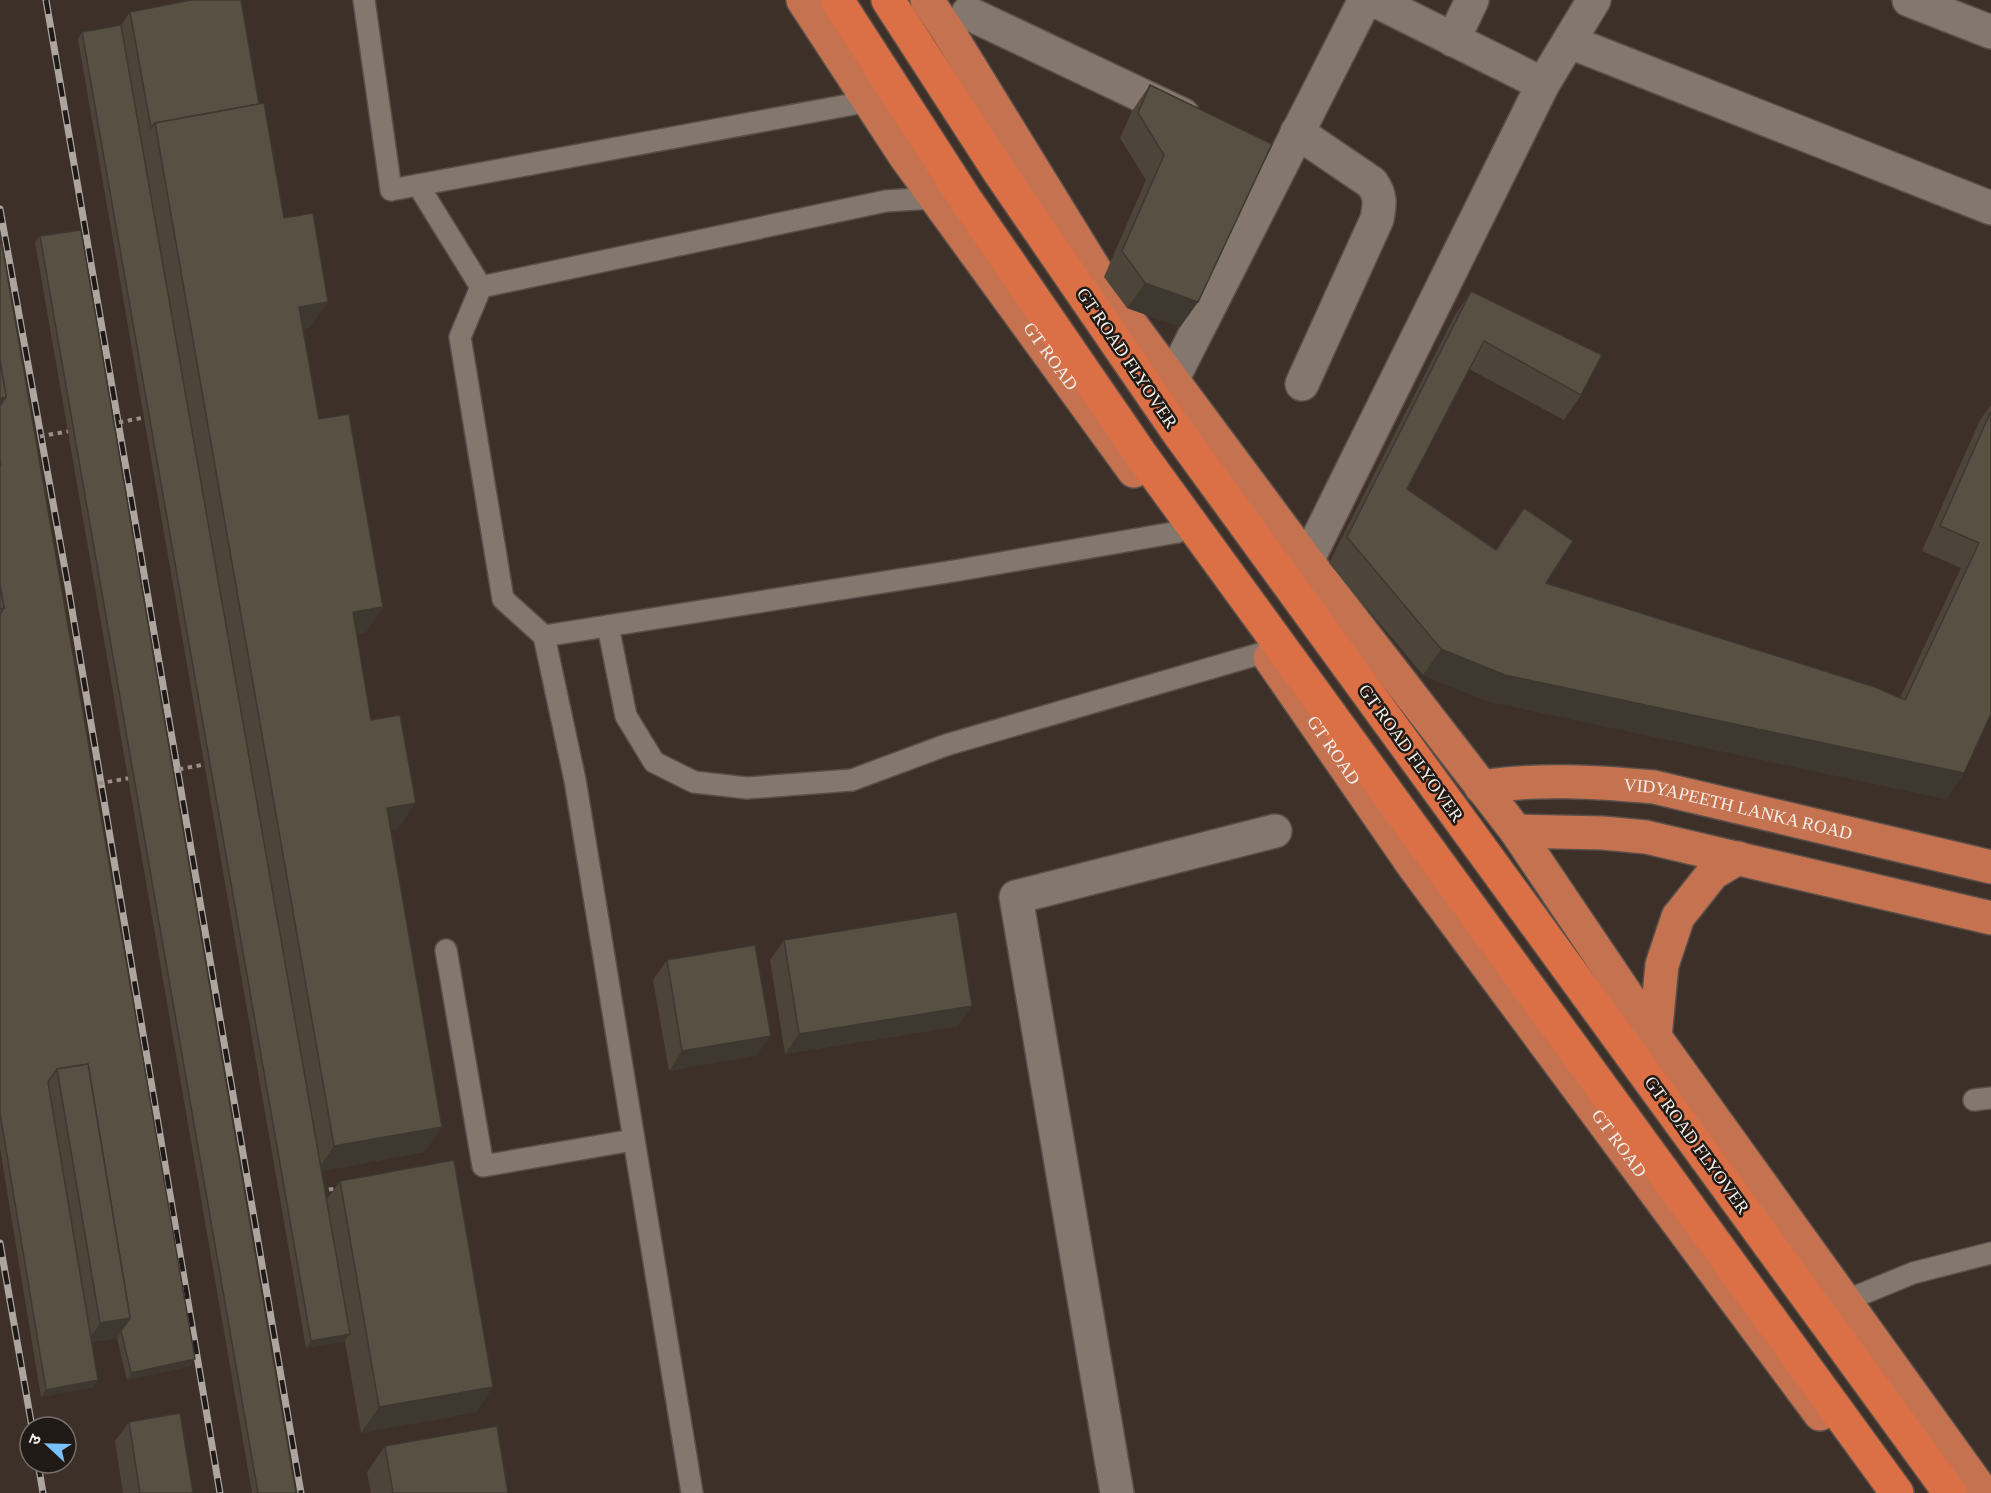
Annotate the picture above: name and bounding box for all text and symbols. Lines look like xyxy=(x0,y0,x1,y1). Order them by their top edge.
street label: GT ROAD FLYOVER xyxy=(1073,284,1181,432)
street label: GT ROAD xyxy=(1019,318,1082,394)
street label: GT ROAD FLYOVER xyxy=(1354,680,1468,826)
street label: GT ROAD xyxy=(1303,712,1364,788)
street label: VIDYAPEETH LANKA ROAD xyxy=(1623,775,1854,844)
street label: GT ROAD FLYOVER xyxy=(1640,1072,1754,1218)
street label: GT ROAD xyxy=(1588,1106,1651,1181)
north arrow xyxy=(18,1415,78,1475)
text: उ xyxy=(25,1431,44,1447)

